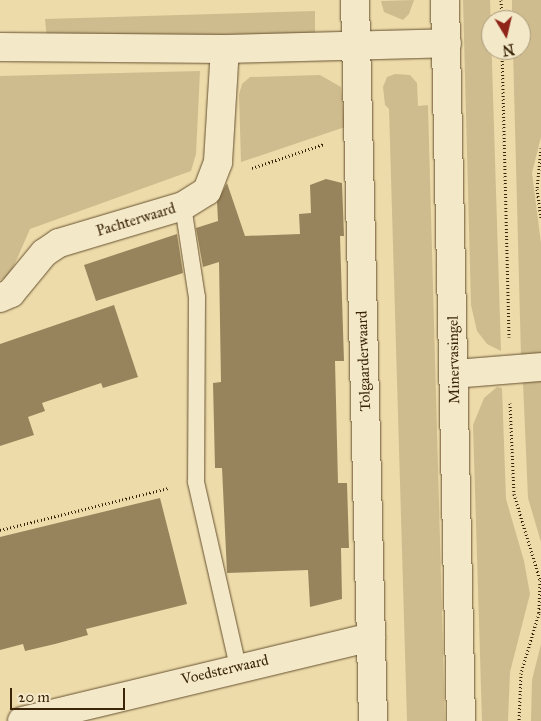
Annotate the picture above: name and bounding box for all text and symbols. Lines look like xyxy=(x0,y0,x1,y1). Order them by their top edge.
north arrow xyxy=(481,10,531,60)
text: N xyxy=(501,40,515,59)
street label: Pachterwaard xyxy=(94,199,178,241)
street label: Tolgaarderwaard xyxy=(353,310,375,412)
street label: Minervasingel xyxy=(444,316,464,404)
street label: Voedsterwaard xyxy=(180,651,270,689)
scale bar xyxy=(12,678,128,710)
text: 20 m xyxy=(18,688,50,706)

